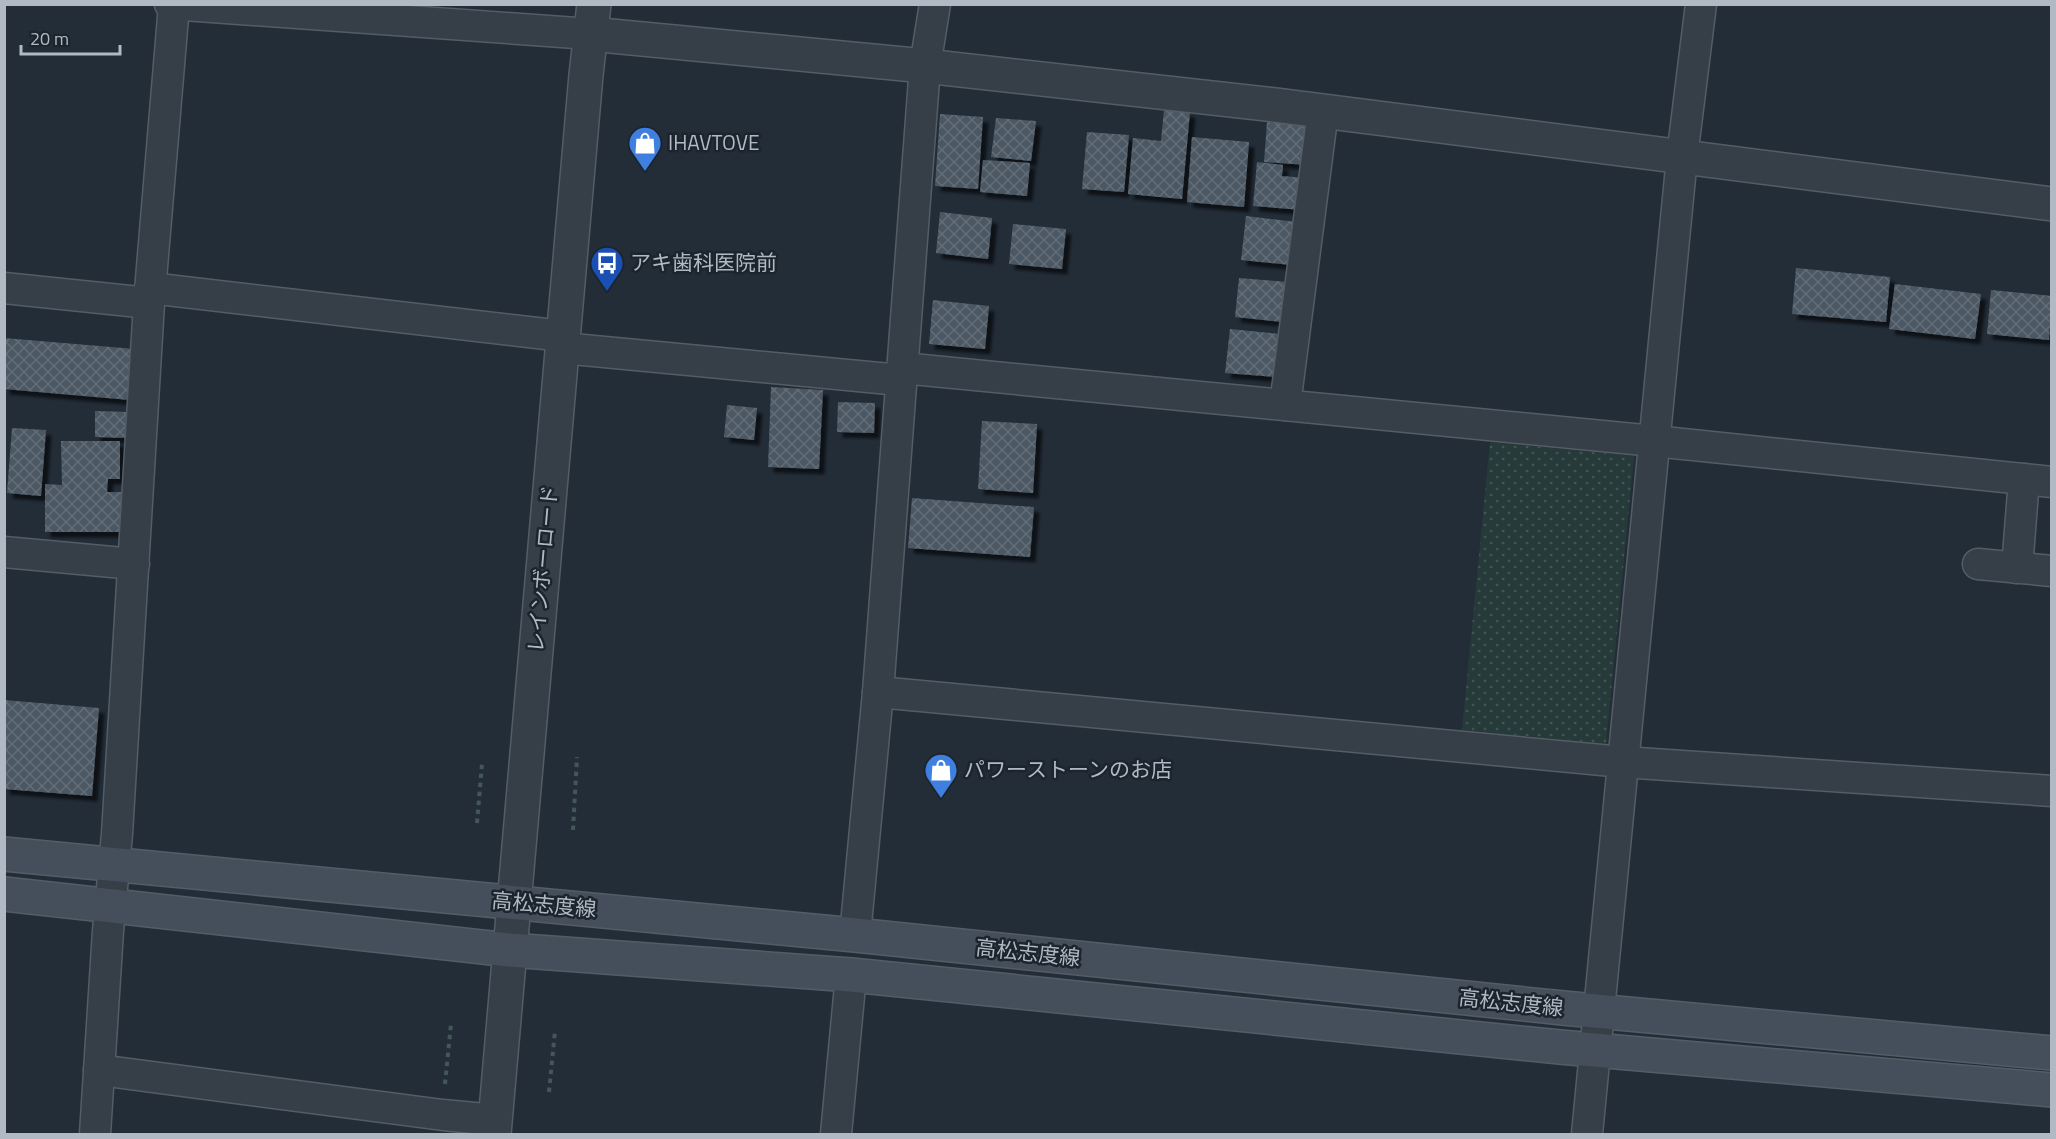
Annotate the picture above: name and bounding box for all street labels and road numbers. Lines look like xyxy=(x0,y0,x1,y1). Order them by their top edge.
street label: レインボーロード xyxy=(519,484,565,654)
street label: 高松志度線 xyxy=(490,883,598,925)
street label: 高松志度線 xyxy=(974,931,1082,973)
street label: 高松志度線 xyxy=(1457,981,1565,1023)

